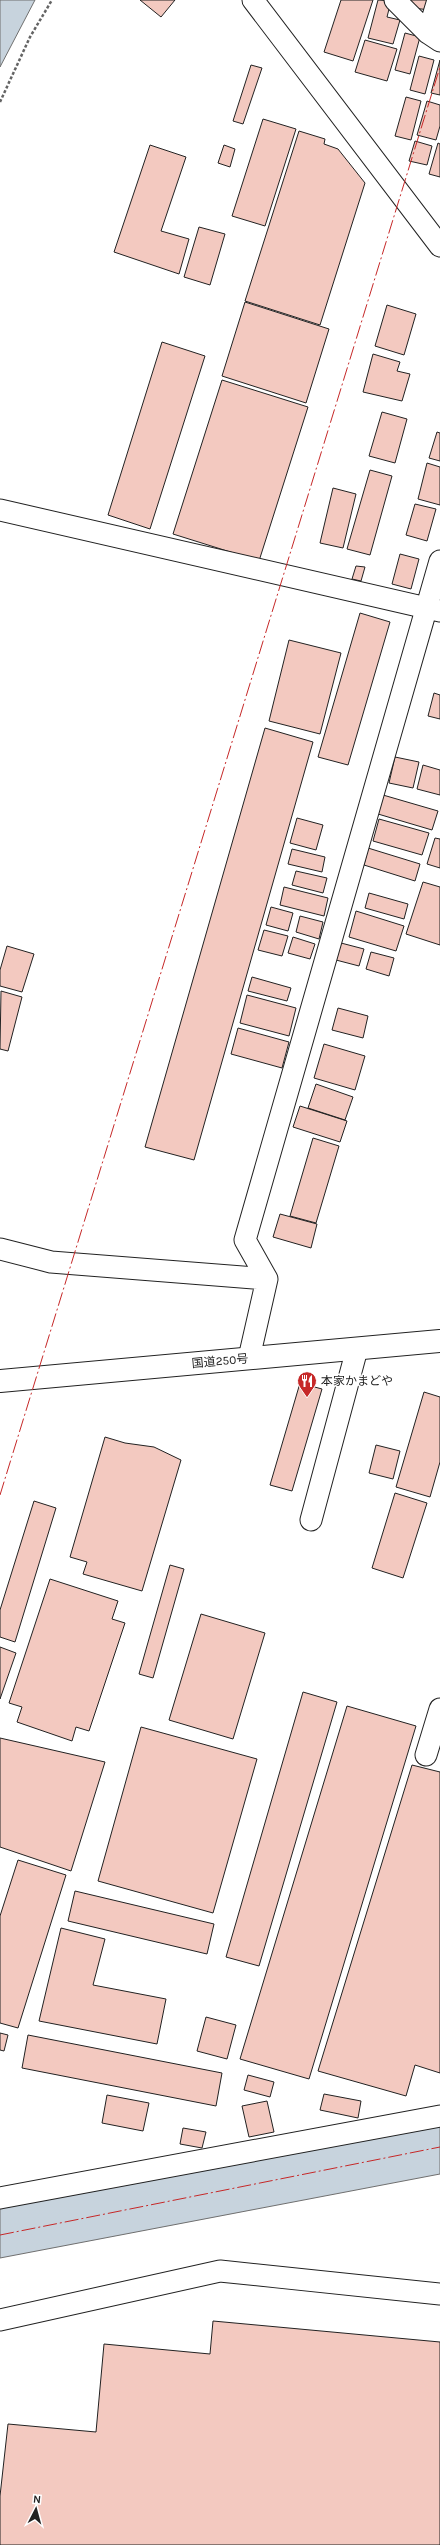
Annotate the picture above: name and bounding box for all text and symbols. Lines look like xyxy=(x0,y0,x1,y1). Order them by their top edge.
street label: 国道250号 xyxy=(191,1352,249,1370)
restaurant icon: 本家かまどや xyxy=(296,1370,318,1398)
place label: 本家かまどや xyxy=(321,1374,393,1388)
north arrow xyxy=(16,2489,56,2529)
text: N xyxy=(32,2493,42,2506)

